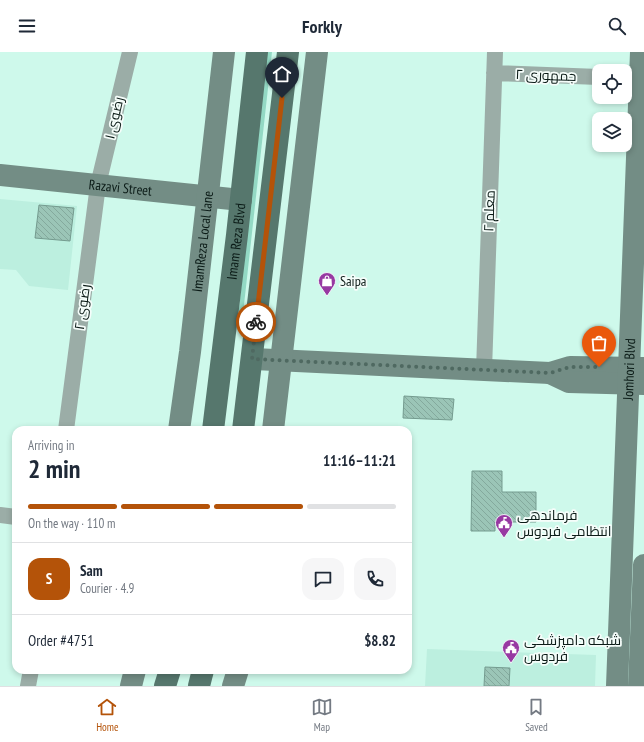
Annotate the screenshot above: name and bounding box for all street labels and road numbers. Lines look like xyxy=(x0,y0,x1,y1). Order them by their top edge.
street label: جمهوری ۲ xyxy=(515,65,577,85)
street label: رضوی ۱ xyxy=(100,95,128,141)
street label: Razavi Street xyxy=(88,175,153,200)
street label: ImamReza Local lane xyxy=(188,190,217,293)
street label: معلم ۲ xyxy=(479,190,500,232)
street label: Imam Reza Blvd xyxy=(223,202,249,281)
street label: رضوی ۲ xyxy=(70,283,94,331)
street label: Jomhori Blvd xyxy=(619,338,639,402)

